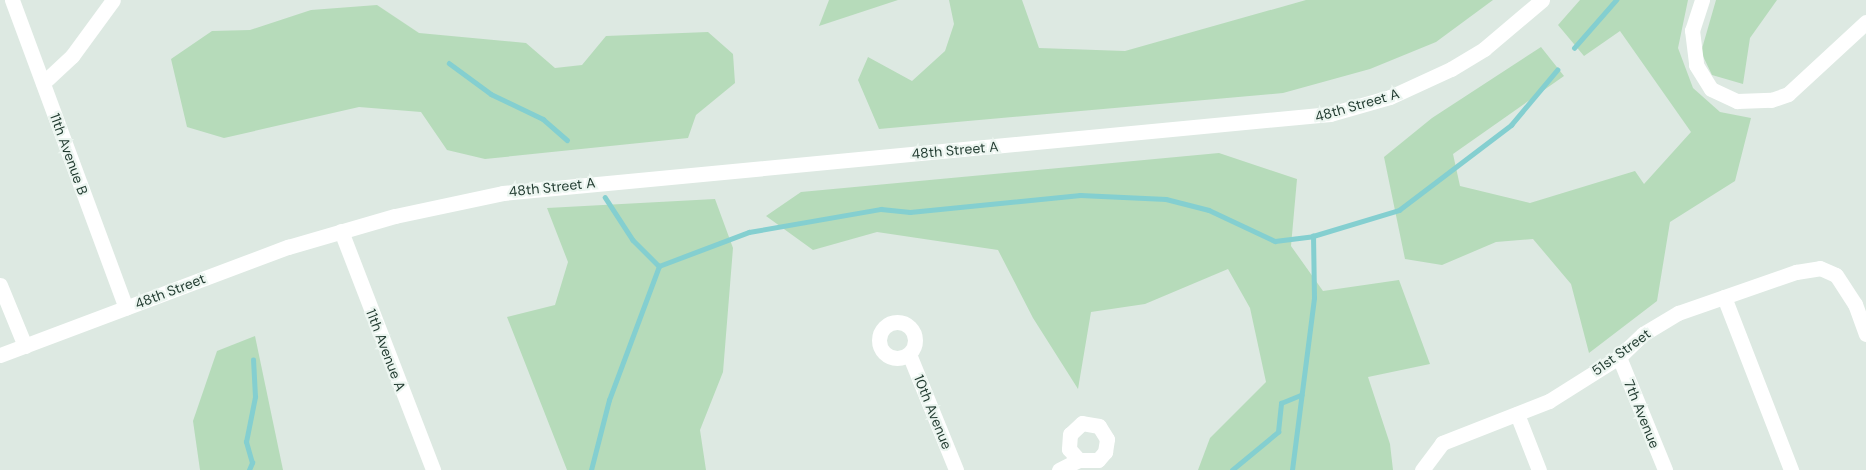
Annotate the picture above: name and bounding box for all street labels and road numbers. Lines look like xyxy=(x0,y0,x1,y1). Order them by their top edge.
street label: 48th Street A xyxy=(1313,85,1401,125)
street label: 11th Avenue B xyxy=(46,111,92,197)
street label: 48th Street A xyxy=(911,138,999,162)
street label: 48th Street A xyxy=(508,174,596,200)
street label: 48th Street xyxy=(132,270,208,312)
street label: 11th Avenue A xyxy=(363,307,409,393)
street label: 51st Street xyxy=(1588,325,1654,379)
street label: 10th Avenue xyxy=(910,372,956,452)
street label: 7th Avenue xyxy=(1621,377,1663,451)

